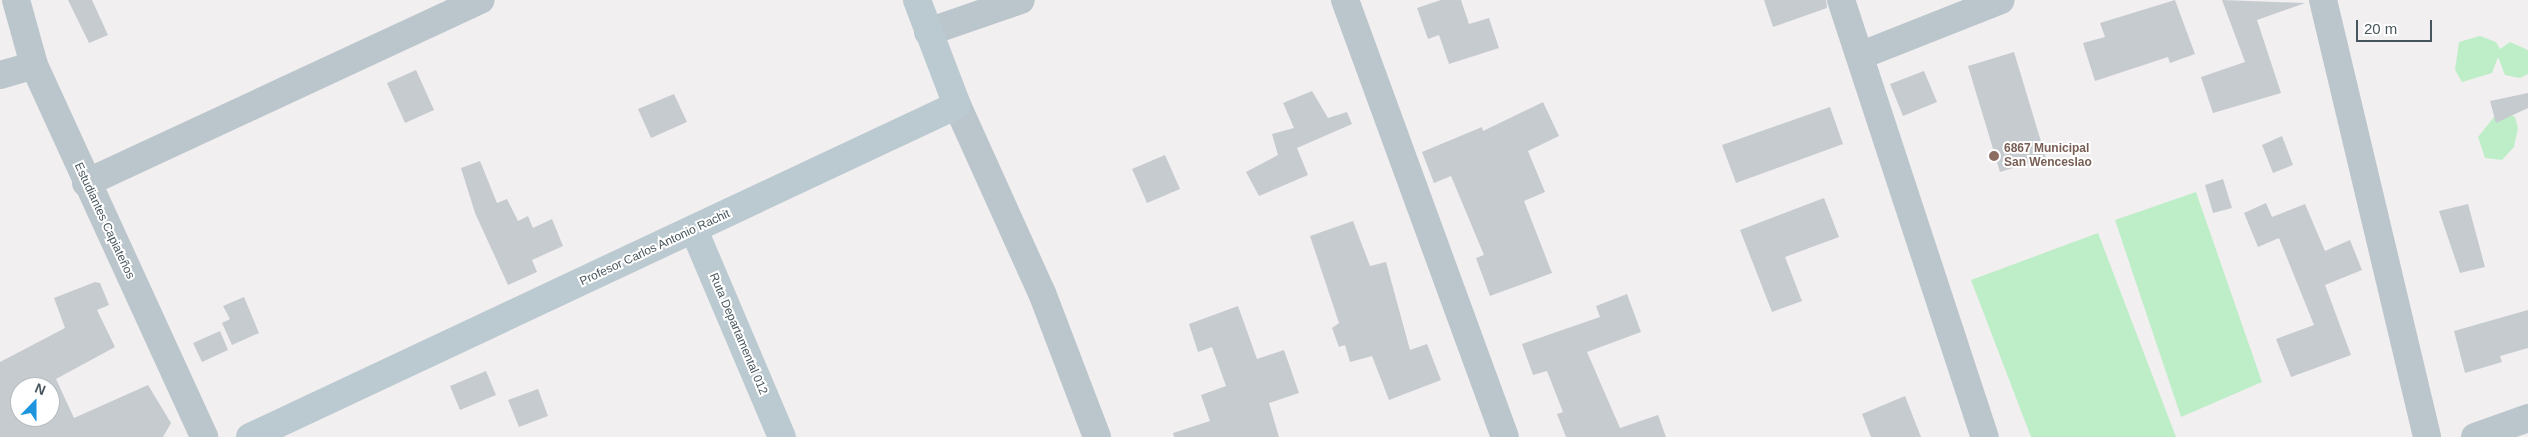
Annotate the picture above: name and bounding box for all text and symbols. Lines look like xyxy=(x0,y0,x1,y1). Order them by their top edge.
scale bar xyxy=(2358,10,2434,42)
text: 20 m xyxy=(2364,20,2397,37)
place label: 6867 Municipal San Wenceslao xyxy=(2004,142,2092,170)
marker: 6867 Municipal San Wenceslao xyxy=(1988,150,2000,162)
street label: Estudiantes Capiateños xyxy=(71,161,137,281)
street label: Profesor Carlos Antonio Rachit xyxy=(577,207,733,289)
street label: Ruta Departamental 012 xyxy=(706,271,770,397)
north arrow xyxy=(10,377,60,427)
text: N xyxy=(33,380,48,398)

